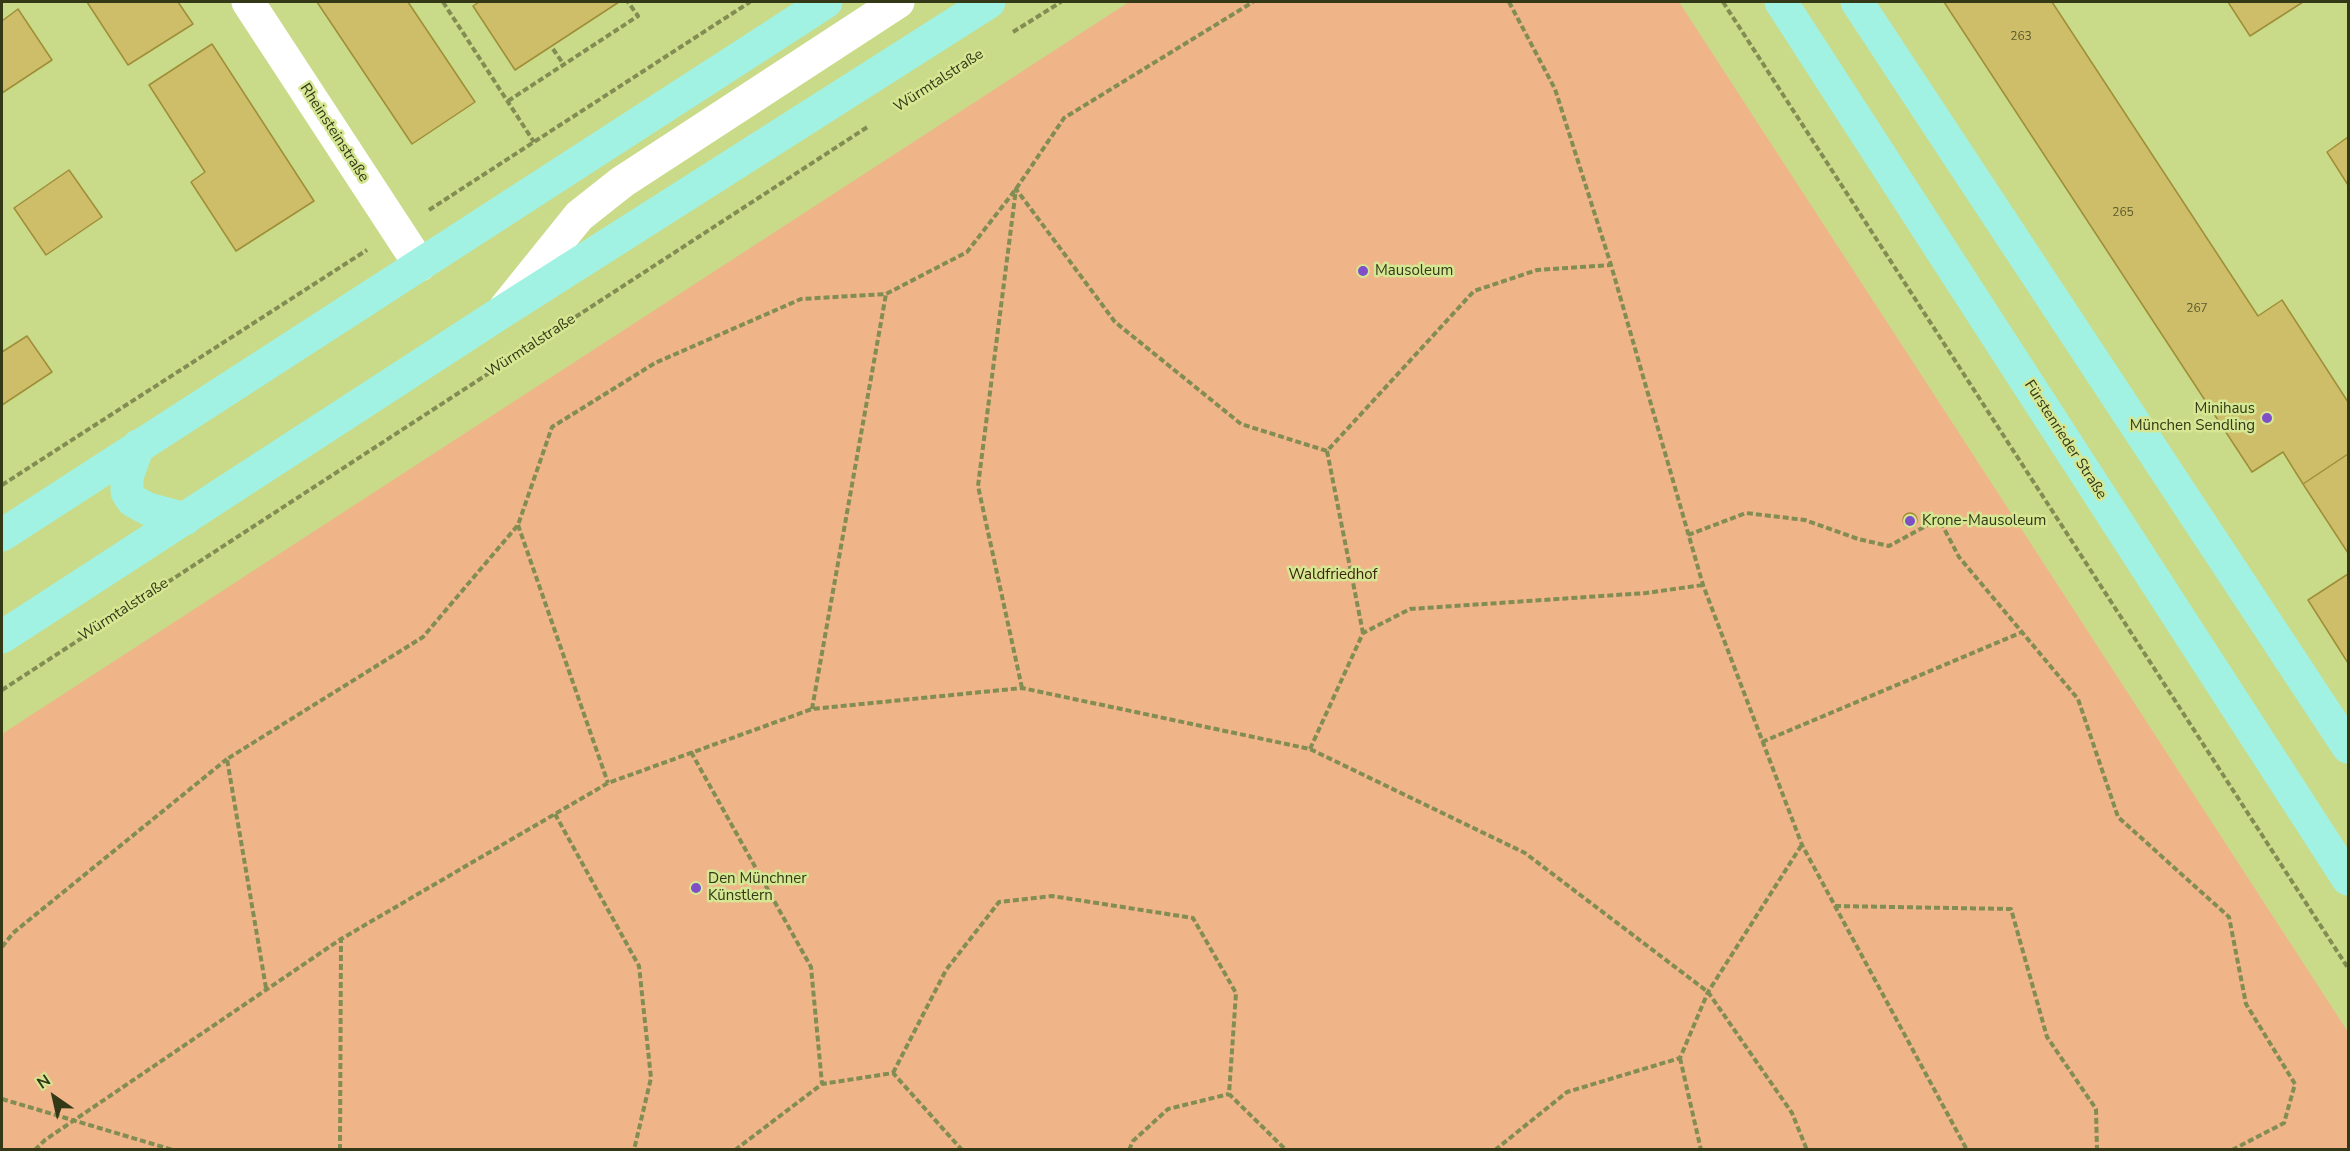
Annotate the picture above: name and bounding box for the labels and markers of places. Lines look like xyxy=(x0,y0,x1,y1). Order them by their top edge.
place label: Mausoleum xyxy=(1375,262,1453,280)
marker: Mausoleum xyxy=(1356,264,1370,278)
place label: Minihaus München Sendling xyxy=(2130,400,2255,435)
marker: Minihaus München Sendling xyxy=(2260,411,2274,425)
place label: Krone-Mausoleum xyxy=(1922,512,2046,530)
marker: Krone-Mausoleum xyxy=(1903,514,1917,528)
place label: Den Münchner Künstlern xyxy=(708,870,807,905)
marker: Den Münchner Künstlern xyxy=(689,881,703,895)

